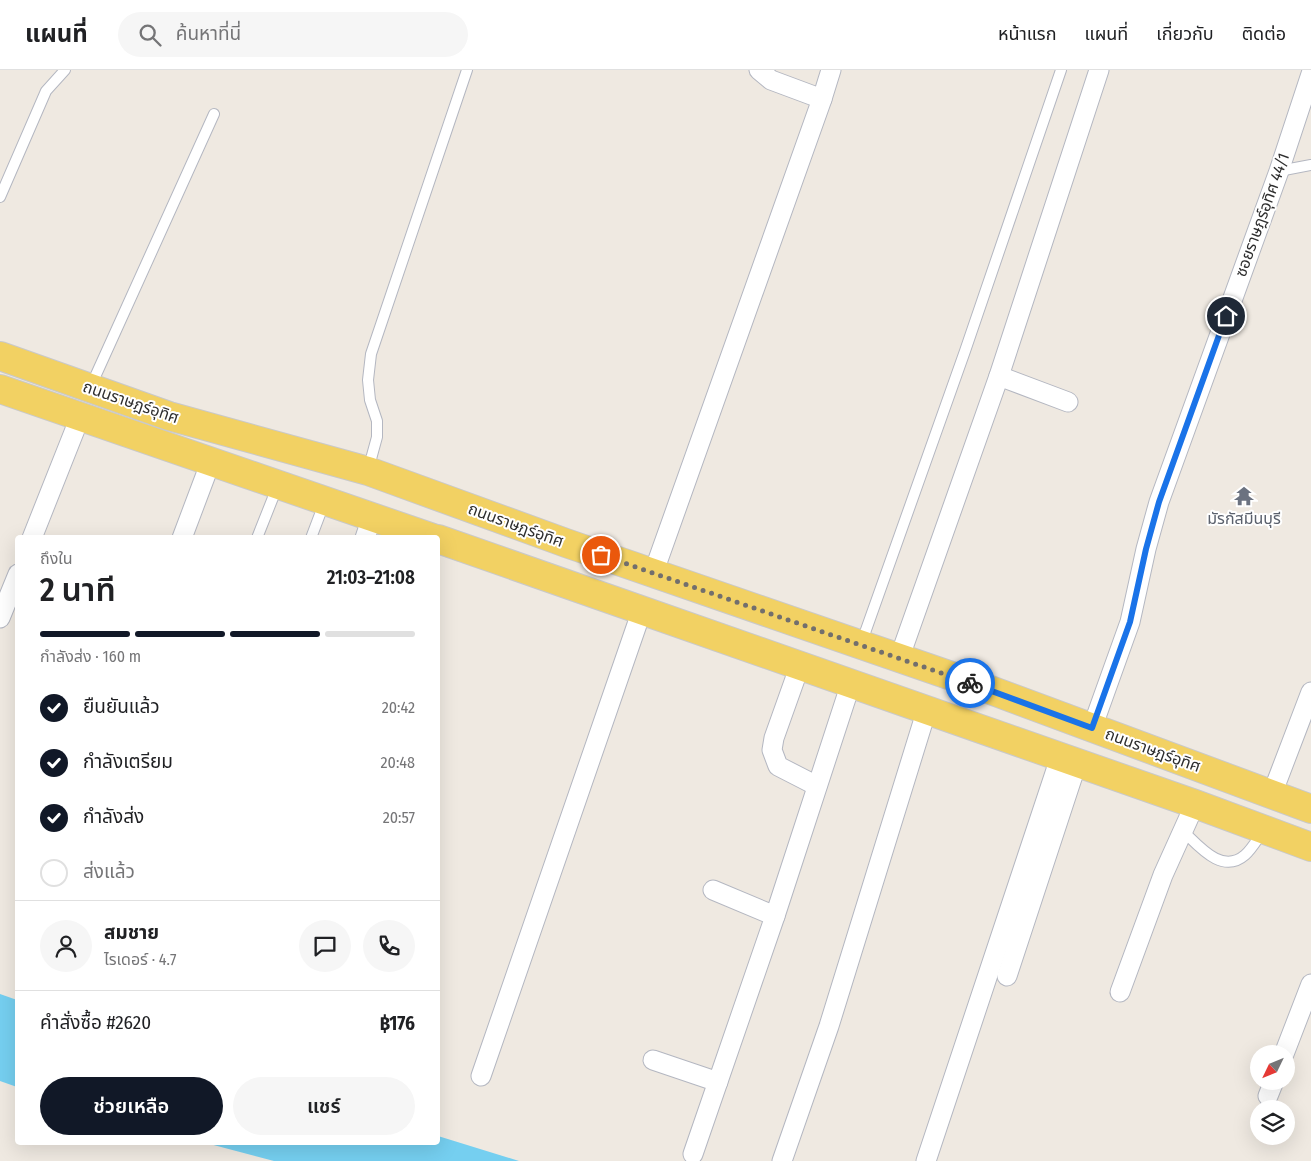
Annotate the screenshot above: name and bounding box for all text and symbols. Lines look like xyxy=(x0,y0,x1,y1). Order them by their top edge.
search box xyxy=(118,12,468,57)
text: แผนที่ xyxy=(25,20,88,48)
icon: search xyxy=(136,21,164,49)
text: ค้นหาที่นี่ xyxy=(176,22,241,45)
text: หน้าแรก xyxy=(998,23,1056,45)
text: แผนที่ xyxy=(1084,23,1128,45)
text: เกี่ยวกับ xyxy=(1156,23,1214,45)
text: ติดต่อ xyxy=(1242,23,1286,45)
street label: ซอยราษฎร์อุทิศ 44/1 xyxy=(1231,151,1293,279)
pin xyxy=(1205,295,1247,337)
icon: home xyxy=(1212,302,1240,330)
street label: ถนนราษฎร์อุทิศ xyxy=(81,377,181,427)
temple icon: มัรกัสมีนบุรี xyxy=(1233,485,1255,507)
street label: ถนนราษฎร์อุทิศ xyxy=(466,499,566,551)
place label: มัรกัสมีนบุรี xyxy=(1207,509,1281,528)
pin xyxy=(580,534,622,576)
icon: bag xyxy=(587,541,615,569)
text: ถึงใน xyxy=(40,549,73,568)
text: 21:03–21:08 xyxy=(327,566,415,589)
text: 2 นาที xyxy=(40,571,116,609)
text: กำลังส่ง · 160 m xyxy=(40,647,141,666)
courier xyxy=(945,658,995,708)
icon: bike xyxy=(956,669,984,697)
icon: check xyxy=(40,694,68,722)
text: ยืนยันแล้ว xyxy=(83,695,160,718)
text: 20:42 xyxy=(382,698,415,717)
street label: ถนนราษฎร์อุทิศ xyxy=(1103,724,1203,776)
icon: check xyxy=(40,749,68,777)
text: กำลังเตรียม xyxy=(83,750,173,773)
text: 20:48 xyxy=(381,753,415,772)
icon: check xyxy=(40,804,68,832)
text: กำลังส่ง xyxy=(83,805,144,828)
text: 20:57 xyxy=(383,808,415,827)
text: ส่งแล้ว xyxy=(83,860,135,883)
button: person xyxy=(40,920,92,972)
button: chat xyxy=(299,920,351,972)
button: phone xyxy=(363,920,415,972)
text: สมชาย xyxy=(104,921,159,944)
text: ไรเดอร์ · 4.7 xyxy=(104,950,176,969)
text: คำสั่งซื้อ #2620 xyxy=(40,1011,151,1034)
text: ฿176 xyxy=(380,1012,415,1035)
north arrow xyxy=(1250,1045,1295,1090)
map controls xyxy=(1250,1045,1295,1145)
button: ช่วยเหลือ xyxy=(40,1077,223,1135)
button: แชร์ xyxy=(233,1077,415,1135)
button: layers xyxy=(1250,1100,1295,1145)

